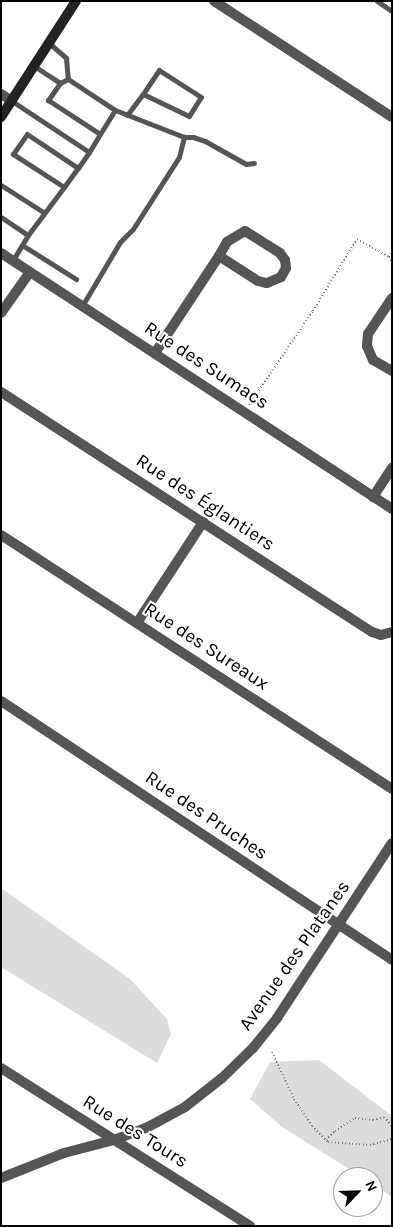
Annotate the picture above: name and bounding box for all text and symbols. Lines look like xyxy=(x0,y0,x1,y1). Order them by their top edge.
street label: Rue des Sumacs xyxy=(139,317,273,415)
street label: Rue des Églantiers xyxy=(131,450,279,556)
street label: Rue des Sureaux xyxy=(139,598,273,696)
street label: Rue des Pruches xyxy=(140,767,272,865)
street label: Avenue des Platanes xyxy=(235,877,355,1035)
street label: Rue des Tours xyxy=(78,1091,192,1173)
north arrow xyxy=(333,1167,383,1217)
text: N xyxy=(361,1178,381,1194)

